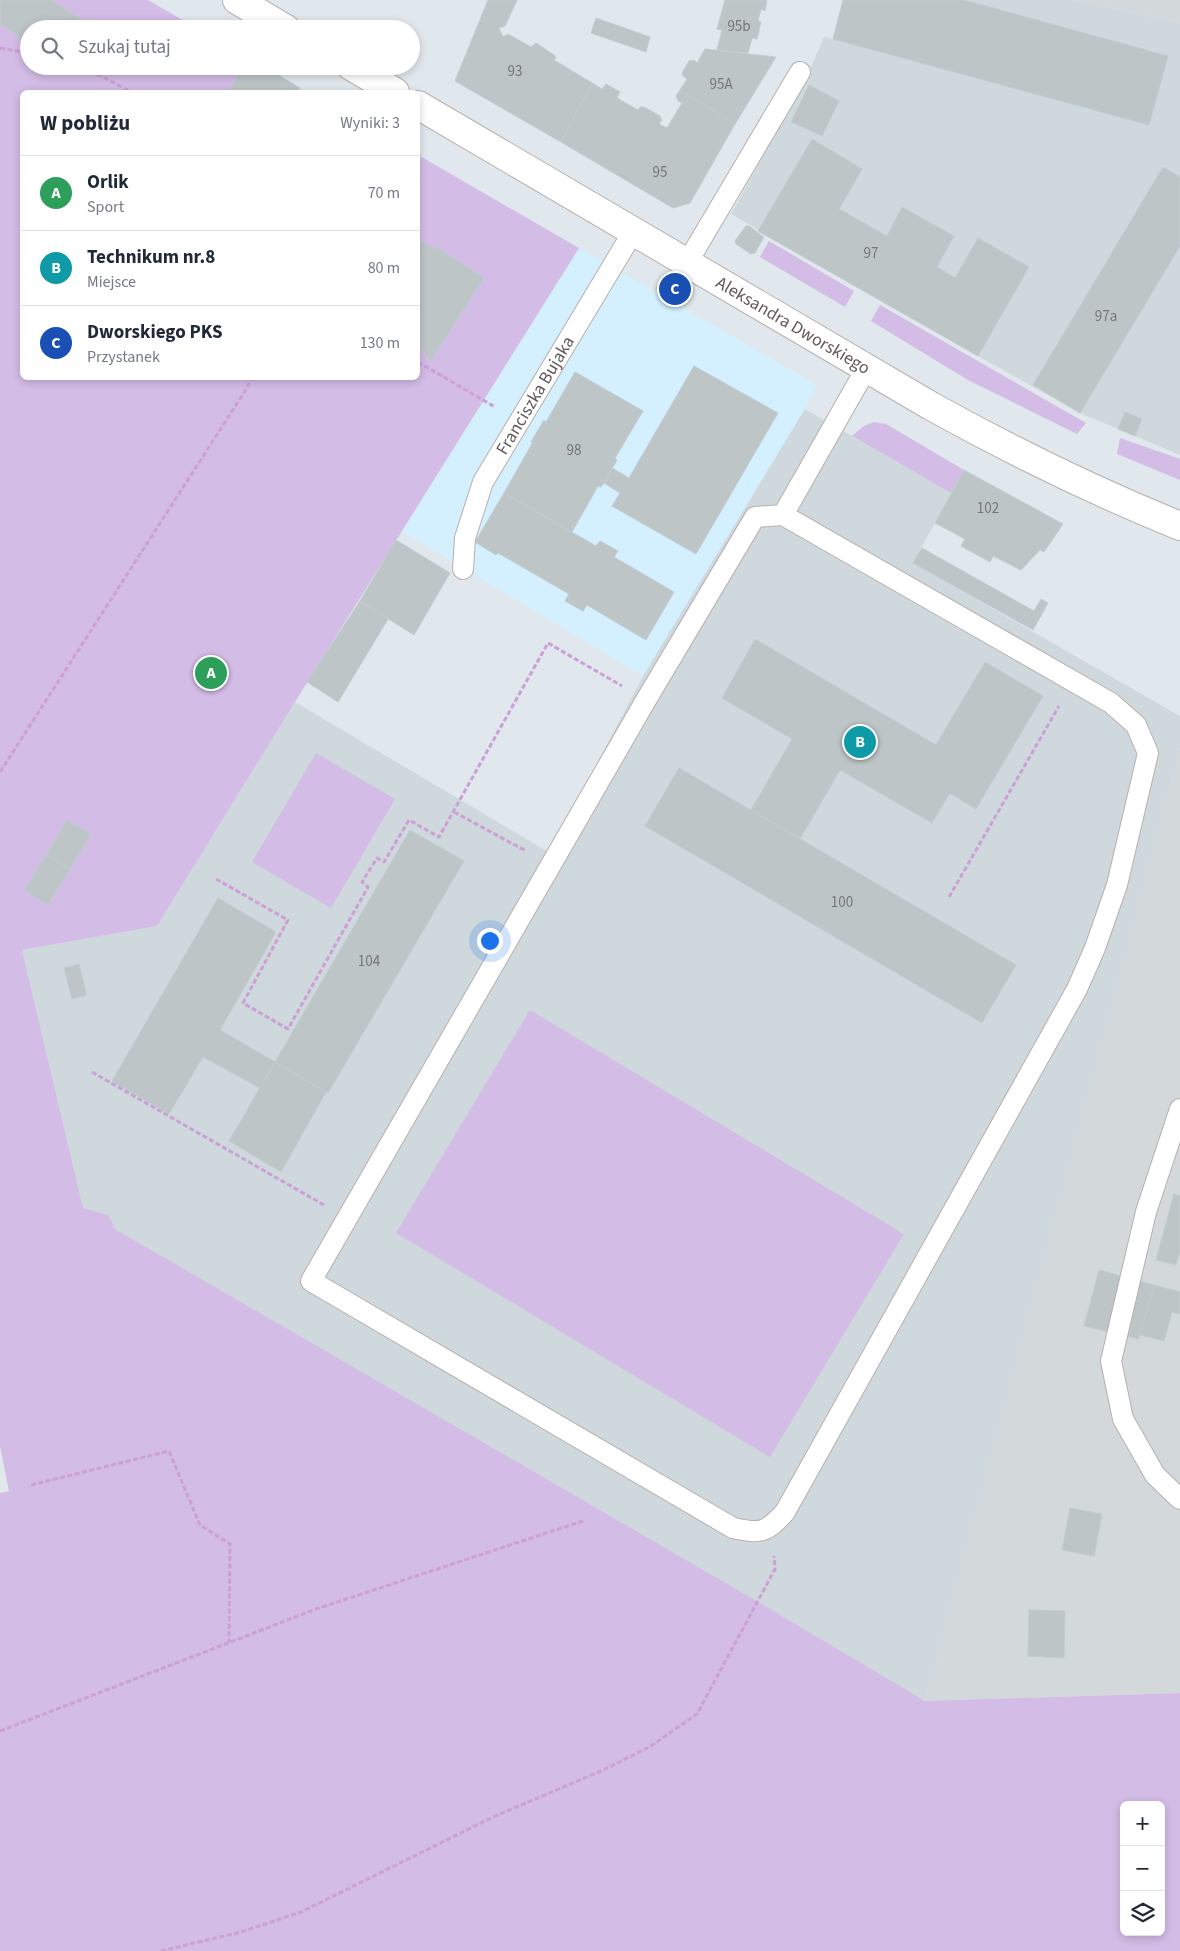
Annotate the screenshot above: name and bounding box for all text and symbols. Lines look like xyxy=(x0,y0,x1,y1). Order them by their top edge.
house number: 95b xyxy=(727,16,751,37)
search box xyxy=(20,20,420,75)
icon: search xyxy=(38,34,66,62)
text: Szukaj tutaj xyxy=(78,34,171,61)
house number: 93 xyxy=(508,61,522,82)
house number: 95A xyxy=(709,74,733,95)
text: W pobliżu xyxy=(40,108,130,138)
text: Wyniki: 3 xyxy=(340,112,400,134)
house number: 95 xyxy=(653,162,667,183)
text: Orlik xyxy=(87,169,129,196)
text: A xyxy=(51,182,61,204)
text: 70 m xyxy=(368,182,400,204)
text: Sport xyxy=(87,196,124,218)
house number: 97 xyxy=(864,243,878,264)
text: Technikum nr.8 xyxy=(87,244,215,271)
text: B xyxy=(51,257,61,279)
text: 80 m xyxy=(368,257,400,279)
pin: C xyxy=(659,270,691,308)
street label: Aleksandra Dworskiego xyxy=(711,270,875,381)
text: Miejsce xyxy=(87,271,136,293)
house number: 97a xyxy=(1095,306,1117,327)
text: Dworskiego PKS xyxy=(87,319,223,346)
text: C xyxy=(51,332,61,354)
text: 130 m xyxy=(360,332,400,354)
street label: Franciszka Bujaka xyxy=(490,332,581,460)
text: Przystanek xyxy=(87,346,160,368)
house number: 98 xyxy=(567,440,581,461)
house number: 102 xyxy=(977,498,999,519)
pin: A xyxy=(195,654,227,692)
pin: B xyxy=(844,723,876,761)
house number: 100 xyxy=(831,892,853,913)
your location xyxy=(477,928,503,954)
house number: 104 xyxy=(358,951,381,972)
map controls xyxy=(1120,1801,1165,1936)
button: + xyxy=(1120,1801,1165,1846)
button: − xyxy=(1120,1846,1165,1891)
button: layers xyxy=(1120,1891,1165,1936)

